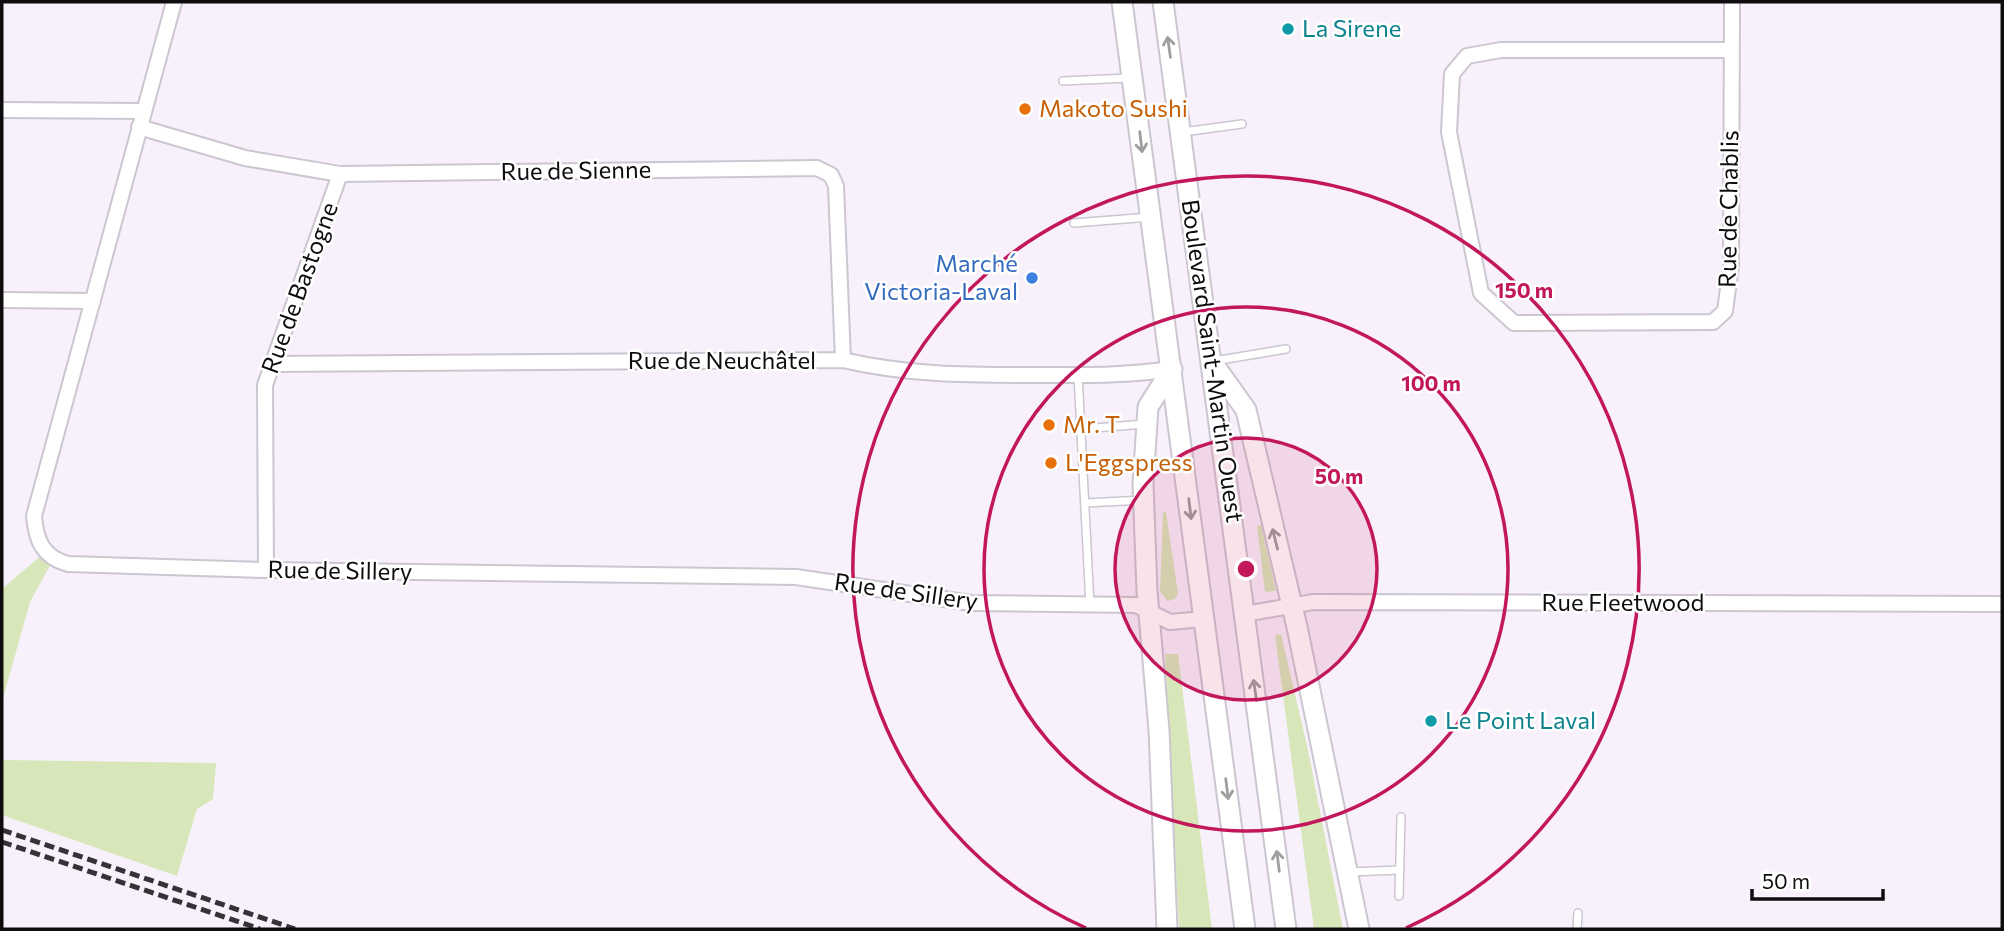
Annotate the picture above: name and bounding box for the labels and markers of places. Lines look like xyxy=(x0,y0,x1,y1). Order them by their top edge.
place label: La Sirene xyxy=(1302,13,1401,42)
marker: La Sirene xyxy=(1280,21,1296,37)
place label: Makoto Sushi xyxy=(1039,93,1188,122)
marker: Makoto Sushi xyxy=(1017,101,1033,117)
place label: Marché Victoria-Laval xyxy=(864,248,1018,305)
marker: Marché Victoria-Laval xyxy=(1024,270,1040,286)
place label: Mr. T xyxy=(1063,409,1120,438)
marker: Mr. T xyxy=(1041,417,1057,433)
place label: L'Eggspress xyxy=(1065,447,1193,476)
marker: L'Eggspress xyxy=(1043,455,1059,471)
centre of rings xyxy=(1234,557,1258,581)
place label: Le Point Laval xyxy=(1445,705,1596,734)
marker: Le Point Laval xyxy=(1423,713,1439,729)

